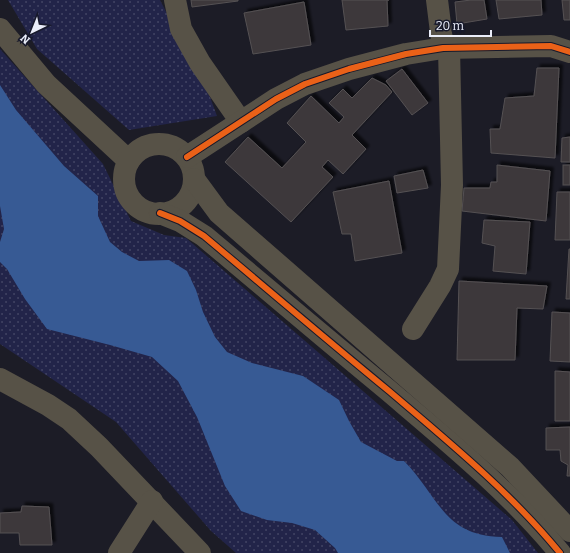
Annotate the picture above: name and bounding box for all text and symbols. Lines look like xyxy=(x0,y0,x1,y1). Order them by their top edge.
north arrow xyxy=(12,12,52,52)
scale bar xyxy=(430,12,491,38)
text: 20 m xyxy=(436,19,465,33)
text: N xyxy=(18,31,33,47)

